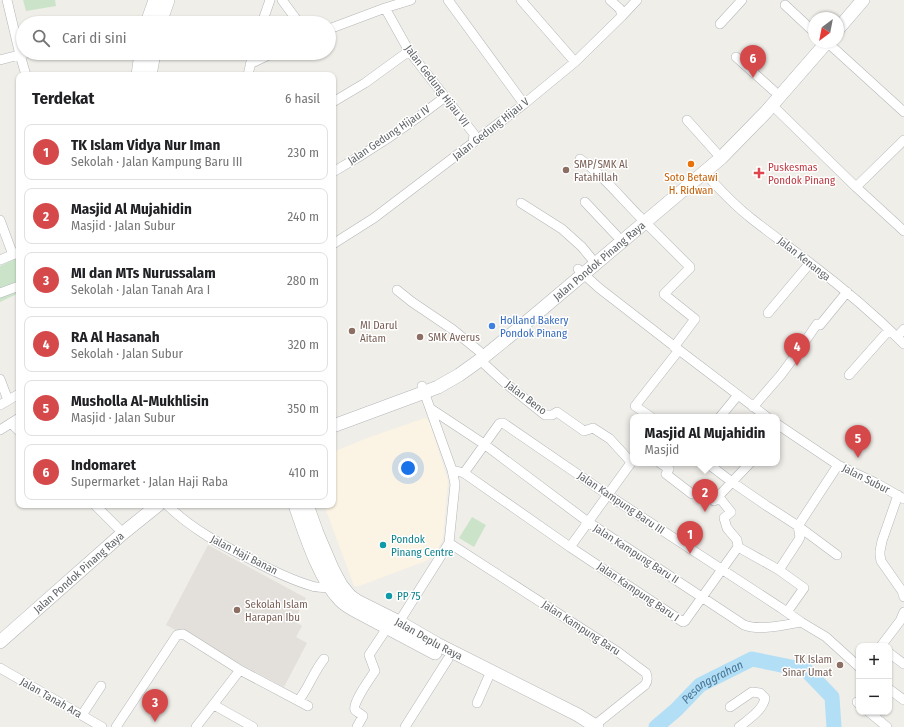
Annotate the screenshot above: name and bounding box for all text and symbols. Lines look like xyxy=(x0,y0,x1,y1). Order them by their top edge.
north arrow xyxy=(808,12,844,48)
search box xyxy=(16,16,336,60)
icon: search xyxy=(30,27,52,49)
text: Cari di sini xyxy=(62,29,127,47)
street label: Jalan Gedung Hijau VII xyxy=(402,42,472,130)
pin: 6 xyxy=(740,45,766,78)
text: Terdekat xyxy=(32,88,94,109)
text: 6 hasil xyxy=(285,91,320,106)
street label: Jalan Gedung Hijau V xyxy=(450,95,532,163)
street label: Jalan Gedung Hijau IV xyxy=(345,102,433,167)
text: TK Islam Vidya Nur Iman xyxy=(71,136,220,154)
text: 1 xyxy=(43,145,49,160)
text: 230 m xyxy=(288,145,319,160)
text: Sekolah · Jalan Kampung Baru III xyxy=(71,154,243,169)
place label: SMP/SMK Al Fatahillah xyxy=(574,158,628,184)
marker: Soto Betawi H. Ridwan xyxy=(686,159,696,169)
place label: Puskesmas Pondok Pinang xyxy=(768,161,836,187)
marker: SMP/SMK Al Fatahillah xyxy=(561,165,571,175)
marker: Puskesmas Pondok Pinang xyxy=(753,167,765,179)
place label: Soto Betawi H. Ridwan xyxy=(664,171,718,197)
text: Masjid Al Mujahidin xyxy=(71,200,192,218)
text: 2 xyxy=(43,209,49,224)
text: 240 m xyxy=(287,209,319,224)
text: Masjid · Jalan Subur xyxy=(71,218,175,233)
street label: Jalan Pondok Pinang Raya xyxy=(551,218,648,303)
street label: Jalan Kenanga xyxy=(775,234,833,284)
text: MI dan MTs Nurussalam xyxy=(71,264,216,282)
text: 3 xyxy=(43,273,49,288)
text: 280 m xyxy=(287,273,319,288)
text: Sekolah · Jalan Tanah Ara I xyxy=(71,282,210,297)
place label: Holland Bakery Pondok Pinang xyxy=(500,314,569,340)
place label: MI Darul Aitam xyxy=(360,319,398,345)
marker: Holland Bakery Pondok Pinang xyxy=(487,321,497,331)
marker: MI Darul Aitam xyxy=(347,326,357,336)
text: RA Al Hasanah xyxy=(71,328,160,346)
place label: SMK Averus xyxy=(428,331,480,344)
marker: SMK Averus xyxy=(415,332,425,342)
pin: 4 xyxy=(784,333,810,366)
text: 4 xyxy=(43,337,49,352)
text: 320 m xyxy=(288,337,319,352)
text: Sekolah · Jalan Subur xyxy=(71,346,183,361)
street label: Jalan Beno xyxy=(503,378,549,418)
text: Musholla Al-Mukhlisin xyxy=(71,392,209,410)
text: 5 xyxy=(43,401,49,416)
text: 350 m xyxy=(287,401,319,416)
text: Masjid · Jalan Subur xyxy=(71,410,175,425)
popup xyxy=(630,414,780,466)
text: Masjid Al Mujahidin xyxy=(645,424,765,442)
pin: 5 xyxy=(845,425,871,458)
text: Masjid xyxy=(645,442,679,457)
text: Indomaret xyxy=(71,456,136,474)
your location xyxy=(398,458,418,478)
street label: Jalan Subur xyxy=(840,462,892,497)
text: 6 xyxy=(43,465,49,480)
text: 410 m xyxy=(289,465,319,480)
street label: Jalan Kampung Baru III xyxy=(575,469,667,537)
text: Supermarket · Jalan Haji Raba xyxy=(71,474,228,489)
pin: 2 xyxy=(692,479,718,512)
pin: 1 xyxy=(677,521,703,554)
street label: Jalan Kampung Baru II xyxy=(591,522,681,586)
street label: Jalan Pondok Pinang Raya xyxy=(31,529,126,616)
street label: Jalan Haji Banan xyxy=(208,533,280,577)
place label: Pondok Pinang Centre xyxy=(391,533,453,559)
marker: Pondok Pinang Centre xyxy=(378,540,388,550)
street label: Jalan Kampung Baru I xyxy=(595,560,681,624)
place label: PP 75 xyxy=(397,590,420,603)
marker: PP 75 xyxy=(384,591,394,601)
place label: Sekolah Islam Harapan Ibu xyxy=(245,598,308,624)
street label: Jalan Kampung Baru xyxy=(539,598,623,658)
marker: Sekolah Islam Harapan Ibu xyxy=(232,605,242,615)
street label: Jalan Deplu Raya xyxy=(393,615,465,662)
map controls xyxy=(856,643,892,715)
button: + xyxy=(856,643,892,679)
place label: TK Islam Sinar Umat xyxy=(782,653,832,679)
water label: Pesanggrahan xyxy=(679,658,745,707)
marker: TK Islam Sinar Umat xyxy=(835,660,845,670)
street label: Jalan Tanah Ara xyxy=(18,675,84,721)
button: − xyxy=(856,679,892,715)
pin: 3 xyxy=(142,689,168,722)

